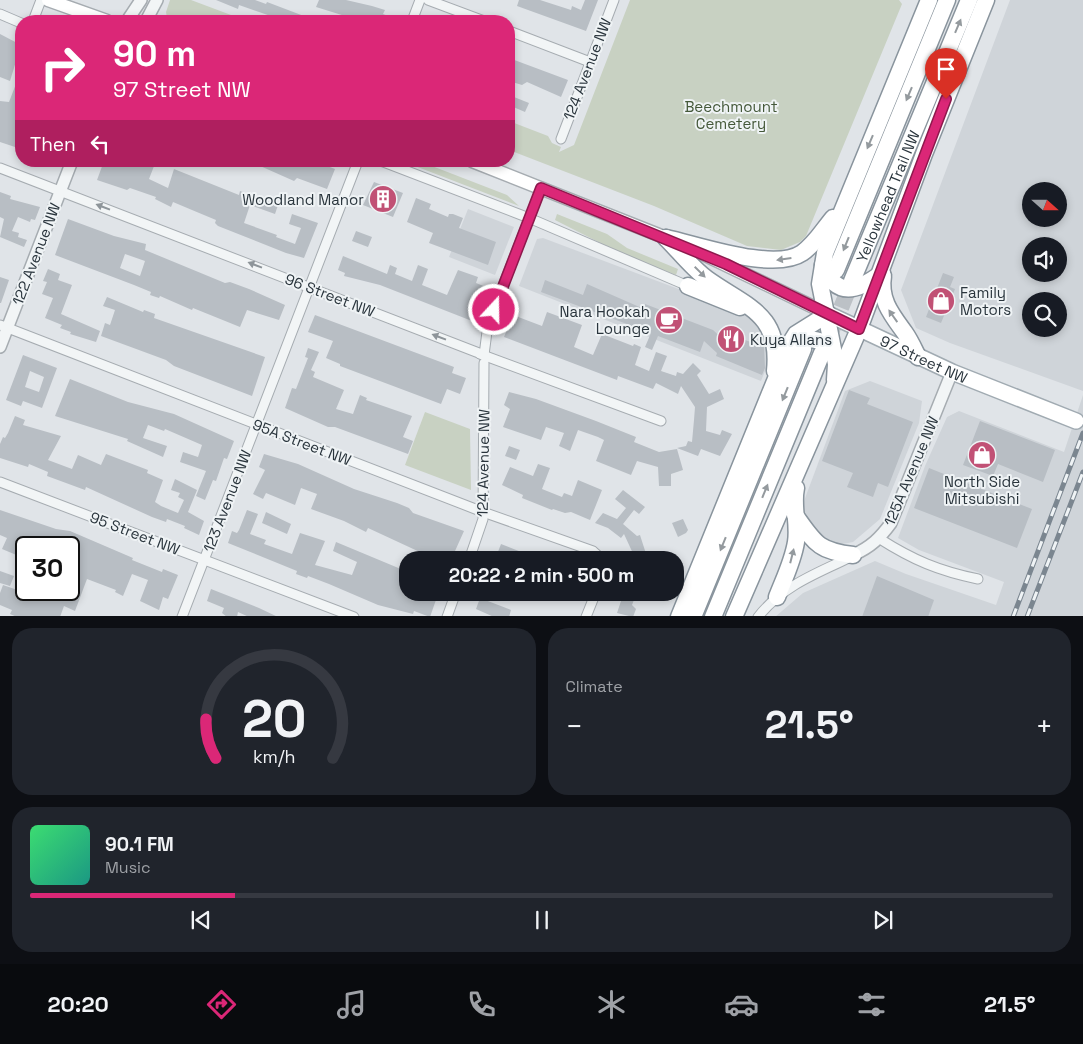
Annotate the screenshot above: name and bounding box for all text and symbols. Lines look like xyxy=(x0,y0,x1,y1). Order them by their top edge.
street label: 124 Avenue NW xyxy=(559,15,615,123)
one-way arrow xyxy=(954,18,962,33)
text: 90 m xyxy=(113,32,196,76)
icon: right xyxy=(30,35,95,100)
pin xyxy=(925,48,967,99)
icon: arrive xyxy=(932,55,960,83)
text: 97 Street NW xyxy=(113,75,251,103)
one-way arrow xyxy=(904,87,912,101)
park label: Beechmount Cemetery xyxy=(684,97,778,133)
street label: Yellowhead Trail NW xyxy=(851,127,923,265)
icon: left xyxy=(86,130,114,158)
text: Then xyxy=(30,132,76,157)
one-way arrow xyxy=(865,135,873,149)
north arrow xyxy=(1022,182,1068,228)
map controls xyxy=(1022,182,1067,337)
building icon: Woodland Manor xyxy=(368,184,398,214)
place label: Woodland Manor xyxy=(242,190,364,209)
street label: 122 Avenue NW xyxy=(8,200,64,308)
one-way arrow xyxy=(96,203,111,210)
one-way arrow xyxy=(842,237,850,251)
button: sound xyxy=(1022,237,1067,282)
one-way arrow xyxy=(775,255,791,263)
one-way arrow xyxy=(248,261,262,269)
one-way arrow xyxy=(694,266,706,278)
street label: 96 Street NW xyxy=(282,269,378,321)
position arrow xyxy=(467,283,519,335)
place label: Family Motors xyxy=(960,283,1011,319)
shop icon: Family Motors xyxy=(926,286,956,316)
button: search xyxy=(1022,292,1067,337)
place label: Nara Hookah Lounge xyxy=(559,302,650,338)
cafe icon: Nara Hookah Lounge xyxy=(654,305,684,335)
one-way arrow xyxy=(888,309,897,322)
restaurant icon: Kuya Allans xyxy=(716,324,746,354)
place label: Kuya Allans xyxy=(750,330,832,349)
street label: 97 Street NW xyxy=(877,330,971,387)
one-way arrow xyxy=(432,333,446,341)
one-way arrow xyxy=(780,387,788,401)
street label: 124 Avenue NW xyxy=(473,409,493,517)
street label: 125A Avenue NW xyxy=(879,413,943,529)
street label: 95A Street NW xyxy=(250,414,354,470)
shop icon: North Side Mitsubishi xyxy=(967,440,997,470)
street label: 123 Avenue NW xyxy=(199,447,255,555)
place label: North Side Mitsubishi xyxy=(944,472,1020,508)
one-way arrow xyxy=(762,483,770,498)
street label: 95 Street NW xyxy=(87,507,183,559)
speed limit sign: 30 xyxy=(15,536,80,601)
one-way arrow xyxy=(718,537,726,551)
one-way arrow xyxy=(789,548,797,563)
text: 20:22 · 2 min · 500 m xyxy=(449,563,634,588)
text: Climate xyxy=(566,676,623,697)
text: 20 xyxy=(241,686,306,752)
text: 21.5° xyxy=(765,701,854,749)
text: − xyxy=(566,708,583,744)
text: + xyxy=(1036,708,1053,744)
text: km/h xyxy=(252,745,295,768)
text: 90.1 FM xyxy=(105,832,174,857)
text: Music xyxy=(105,857,151,878)
icon: previous xyxy=(187,906,215,934)
icon: pause xyxy=(528,906,556,934)
icon: next xyxy=(869,906,897,934)
icon: directions xyxy=(204,987,239,1022)
icon: music xyxy=(334,987,369,1022)
icon: phone xyxy=(464,987,499,1022)
icon: climate xyxy=(594,987,629,1022)
icon: car xyxy=(724,987,759,1022)
icon: filters xyxy=(854,987,889,1022)
text: 20:20 xyxy=(48,990,109,1018)
text: 21.5° xyxy=(984,990,1035,1018)

